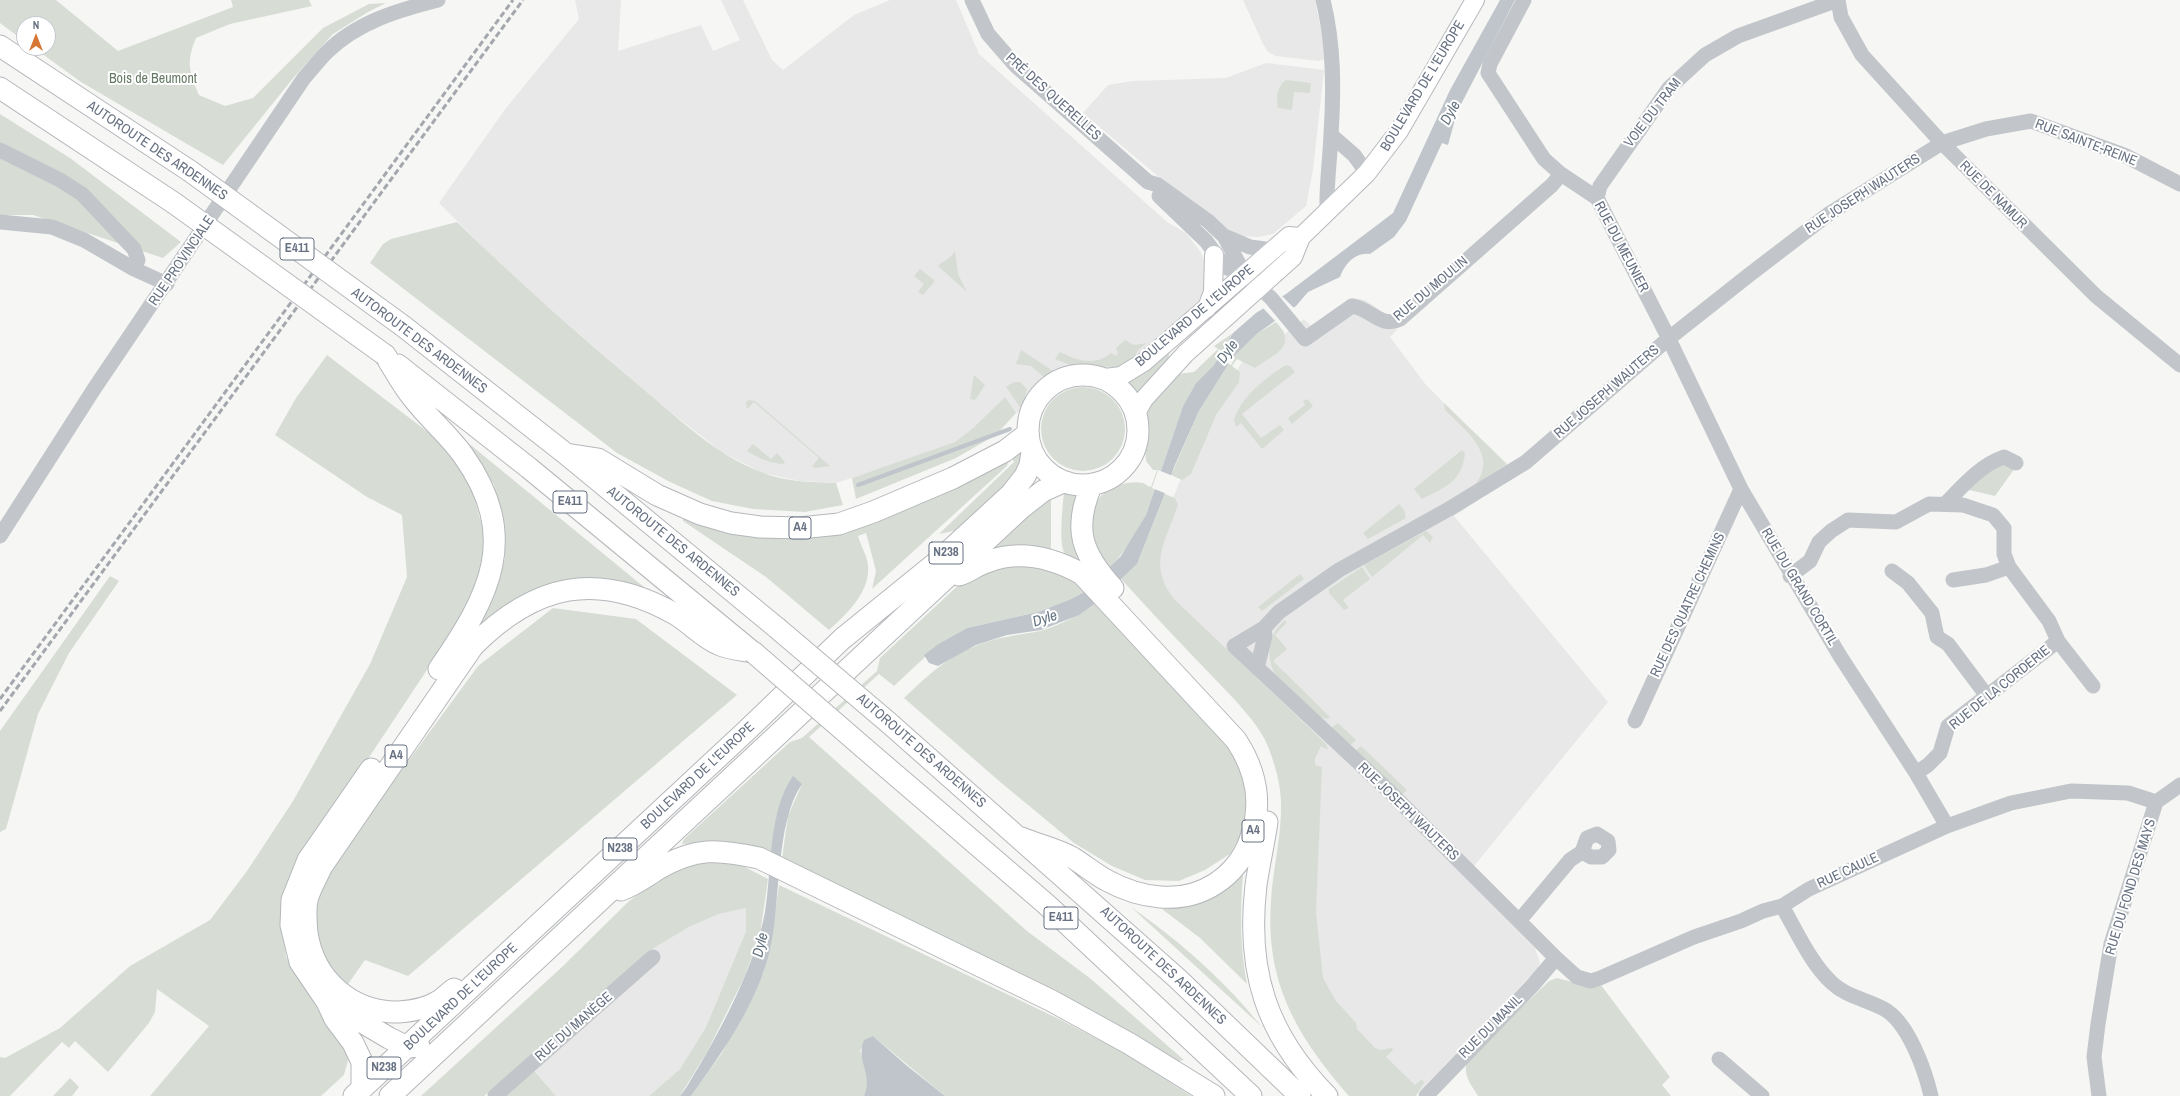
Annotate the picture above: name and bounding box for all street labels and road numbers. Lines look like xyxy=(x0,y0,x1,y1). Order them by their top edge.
street label: BOULEVARD DE L'EUROPE xyxy=(1377,18,1469,154)
street label: PRÉ DES QUERELLES xyxy=(1002,50,1104,144)
street label: VOIE DU TRAM xyxy=(1621,75,1685,151)
street label: AUTOROUTE DES ARDENNES xyxy=(84,98,230,204)
street label: RUE SAINTE-REINE xyxy=(2033,116,2139,170)
street label: RUE JOSEPH WAUTERS xyxy=(1802,151,1924,237)
street label: RUE DE NAMUR xyxy=(1956,158,2030,232)
street label: RUE DU MEUNIER xyxy=(1590,199,1652,295)
street label: RUE PROVINCIALE xyxy=(146,213,218,309)
road number: E411 xyxy=(280,238,314,260)
street label: RUE DU MOULIN xyxy=(1390,253,1472,325)
street label: BOULEVARD DE L'EUROPE xyxy=(1132,262,1258,370)
street label: AUTOROUTE DES ARDENNES xyxy=(348,284,490,398)
street label: RUE JOSEPH WAUTERS xyxy=(1551,342,1663,442)
street label: AUTOROUTE DES ARDENNES xyxy=(603,483,743,601)
road number: E411 xyxy=(553,491,587,513)
road number: A4 xyxy=(789,517,811,539)
street label: RUE DU GRAND CORTIL xyxy=(1757,525,1841,649)
street label: RUE DES QUATRE CHEMINS xyxy=(1647,530,1729,680)
road number: N238 xyxy=(929,542,963,564)
street label: RUE DE LA CORDERIE xyxy=(1946,642,2054,734)
street label: AUTOROUTE DES ARDENNES xyxy=(853,690,989,812)
street label: BOULEVARD DE L'EUROPE xyxy=(638,719,758,833)
road number: A4 xyxy=(385,745,407,767)
street label: RUE JOSEPH WAUTERS xyxy=(1354,760,1462,864)
street label: RUE DU FOND DES MAYS xyxy=(2102,817,2160,957)
road number: A4 xyxy=(1242,820,1264,842)
road number: N238 xyxy=(603,838,637,860)
street label: RUE CAULE xyxy=(1815,850,1881,892)
street label: AUTOROUTE DES ARDENNES xyxy=(1097,903,1229,1029)
road number: E411 xyxy=(1044,907,1078,929)
street label: BOULEVARD DE L'EUROPE xyxy=(401,940,521,1054)
street label: RUE DU MANÈGE xyxy=(532,989,616,1065)
street label: RUE DU MANIL xyxy=(1456,992,1526,1062)
road number: N238 xyxy=(367,1057,401,1079)

